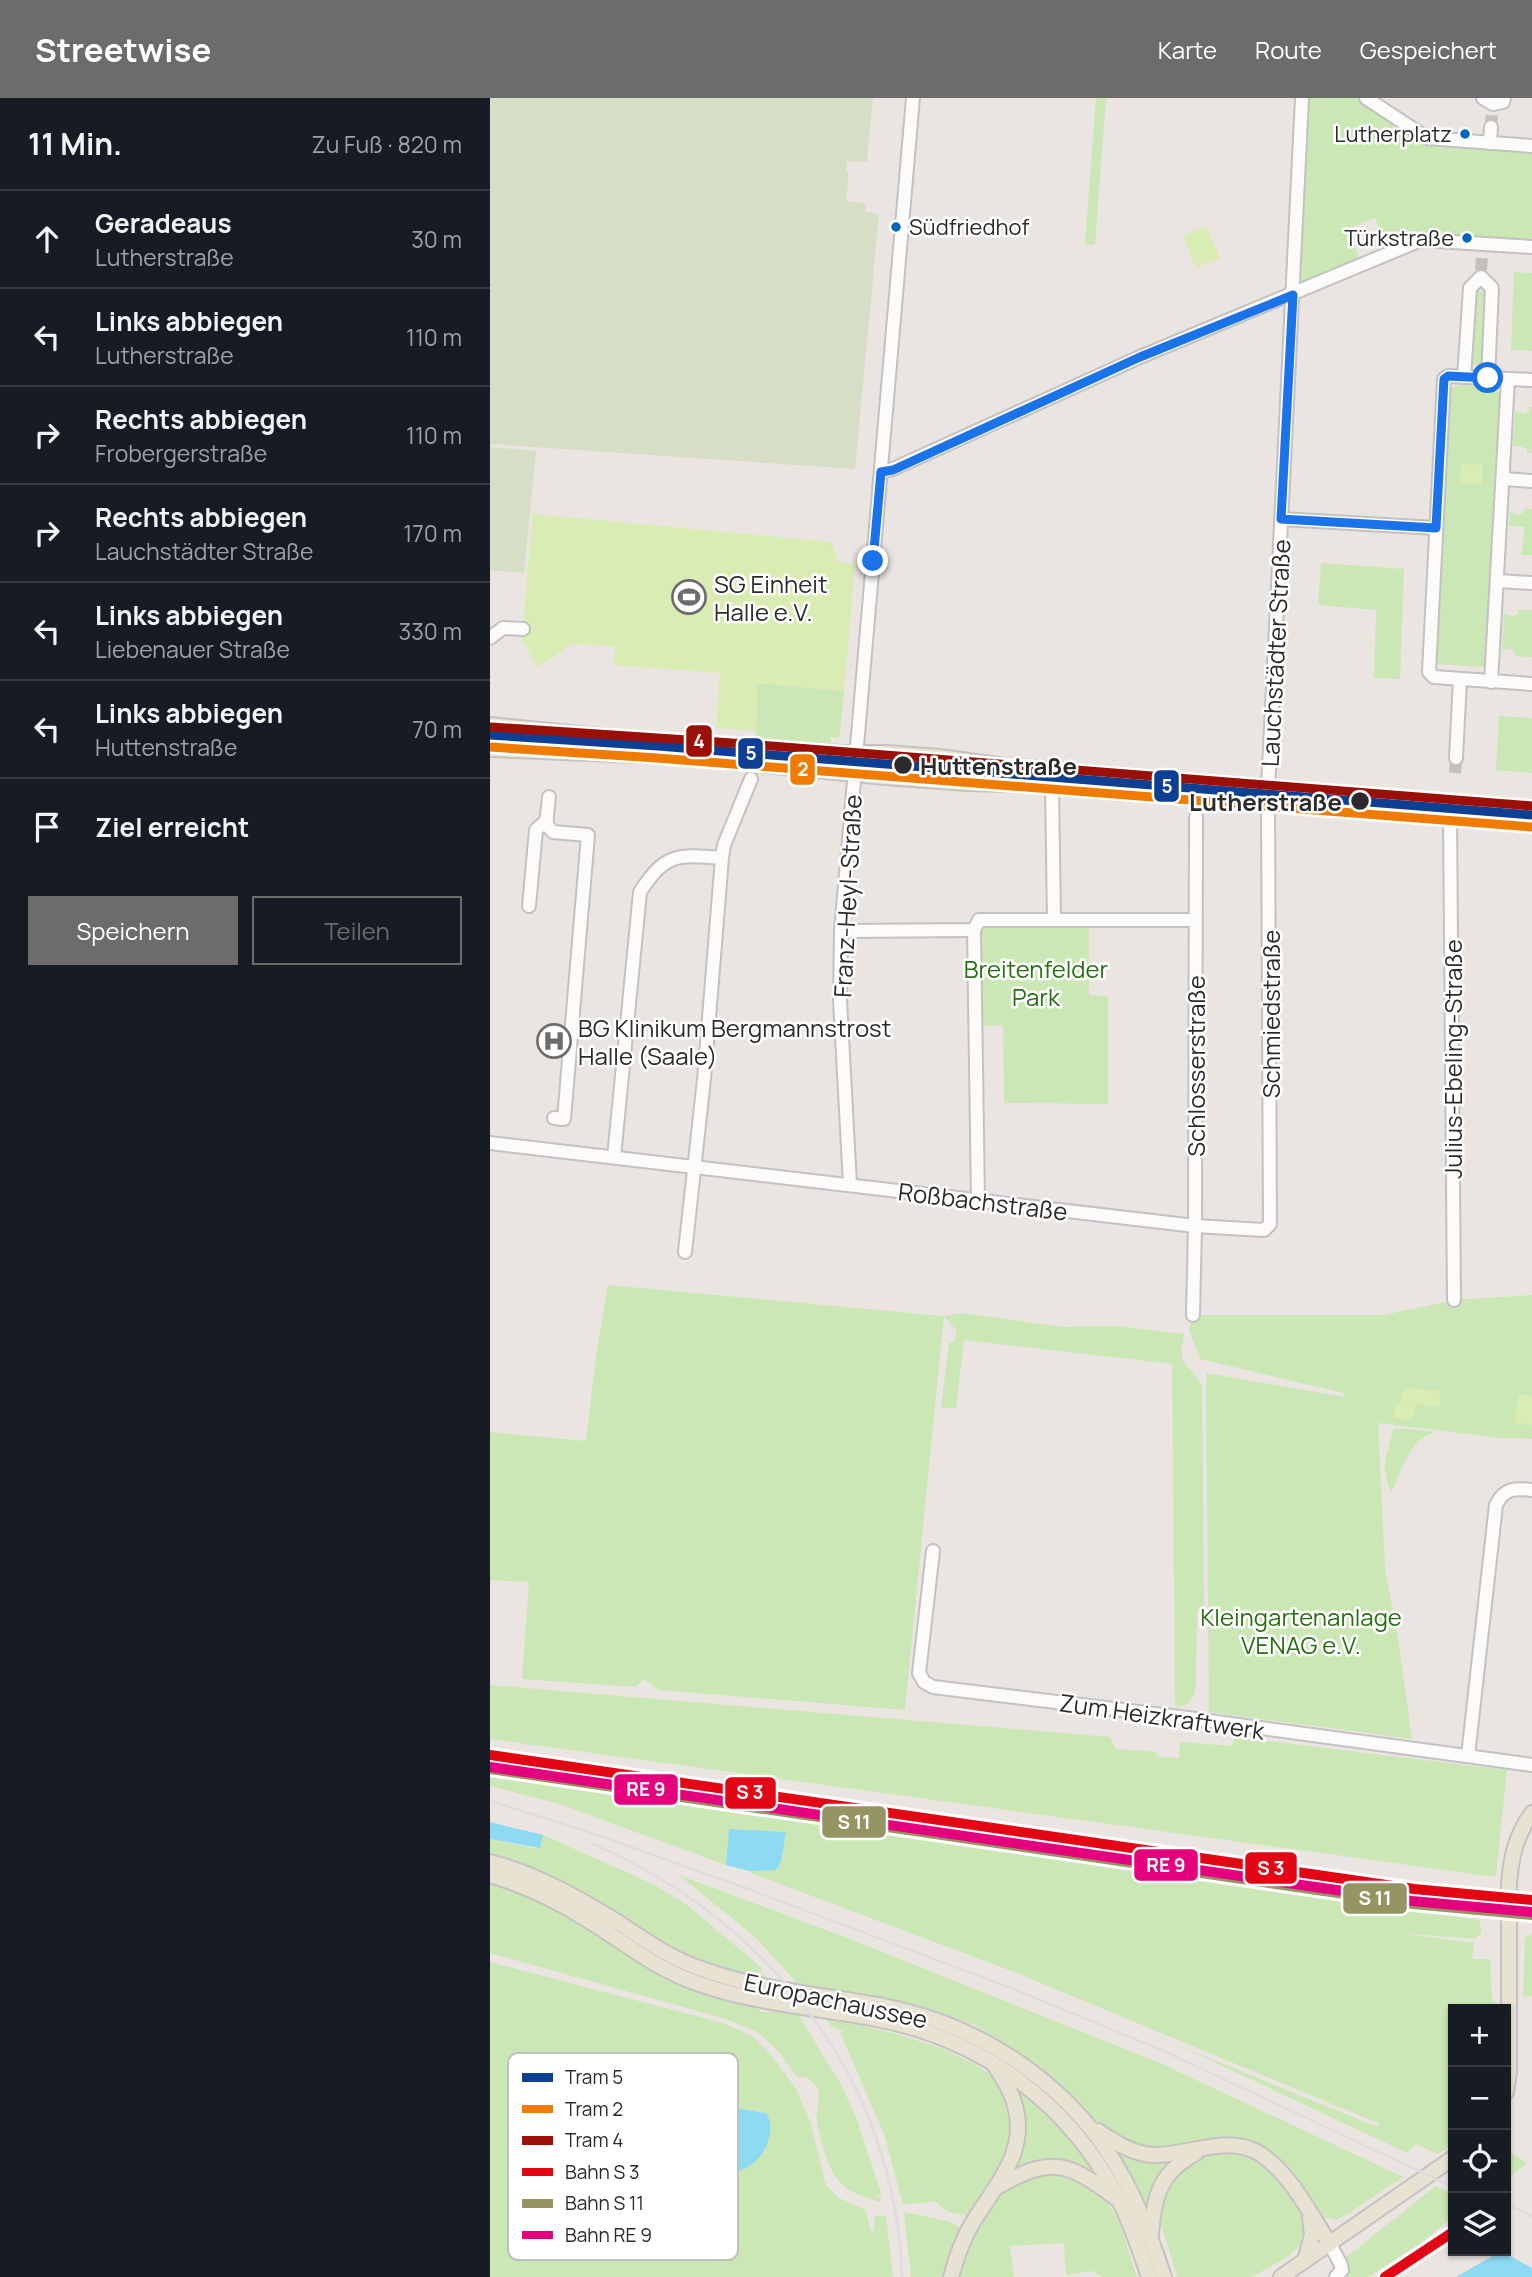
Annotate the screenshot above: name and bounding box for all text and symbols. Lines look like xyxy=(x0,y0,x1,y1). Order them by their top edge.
text: Streetwise xyxy=(35,27,211,72)
text: Karte xyxy=(1158,33,1217,66)
text: Route xyxy=(1255,33,1322,66)
text: Gespeichert xyxy=(1360,33,1497,66)
place label: Lutherplatz xyxy=(1334,119,1452,149)
text: 11 Min. xyxy=(28,123,122,164)
marker: Lutherplatz xyxy=(1458,127,1472,141)
text: Zu Fuß · 820 m xyxy=(312,128,462,160)
text: Geradeaus xyxy=(95,205,231,241)
place label: Südfriedhof xyxy=(909,212,1030,242)
icon: ahead xyxy=(28,220,66,258)
marker: Südfriedhof xyxy=(889,220,903,234)
text: 30 m xyxy=(411,223,462,255)
place label: Türkstraße xyxy=(1344,223,1454,253)
marker: Türkstraße xyxy=(1460,231,1474,245)
text: Lutherstraße xyxy=(95,241,234,273)
text: Links abbiegen xyxy=(95,303,283,339)
icon: left xyxy=(28,318,66,356)
text: 110 m xyxy=(406,321,462,353)
text: Lutherstraße xyxy=(95,339,234,371)
route start xyxy=(1472,362,1503,393)
text: Rechts abbiegen xyxy=(95,401,307,437)
icon: right xyxy=(28,416,66,454)
text: 110 m xyxy=(406,419,462,451)
text: Frobergerstraße xyxy=(95,437,267,469)
text: Rechts abbiegen xyxy=(95,499,307,535)
icon: right xyxy=(28,514,66,552)
text: 170 m xyxy=(403,517,462,549)
text: Lauchstädter Straße xyxy=(95,535,314,567)
street label: Lauchstädter Straße xyxy=(1253,538,1297,768)
route end xyxy=(857,545,888,576)
place label: SG Einheit Halle e.V. xyxy=(714,567,828,628)
sports icon: SG Einheit Halle e.V. xyxy=(670,578,708,616)
text: Links abbiegen xyxy=(95,597,283,633)
icon: left xyxy=(28,612,66,650)
text: 330 m xyxy=(398,615,462,647)
text: Liebenauer Straße xyxy=(95,633,290,665)
text: Links abbiegen xyxy=(95,695,283,731)
icon: left xyxy=(28,710,66,748)
text: 70 m xyxy=(412,713,462,745)
line badge: 4 xyxy=(685,724,713,758)
text: 4 xyxy=(693,728,705,754)
text: Huttenstraße xyxy=(95,731,237,763)
line badge: 5 xyxy=(737,737,764,770)
text: 5 xyxy=(745,740,757,766)
place label: Huttenstraße xyxy=(920,749,1077,782)
line badge: 2 xyxy=(789,753,816,786)
marker: Huttenstraße xyxy=(892,754,914,776)
text: 2 xyxy=(797,756,809,782)
line badge: 5 xyxy=(1153,769,1180,803)
text: 5 xyxy=(1161,773,1173,799)
place label: Lutherstraße xyxy=(1189,785,1342,818)
marker: Lutherstraße xyxy=(1349,790,1371,812)
street label: Franz-Heyl-Straße xyxy=(825,794,869,998)
icon: arrive xyxy=(28,808,66,846)
text: Ziel erreicht xyxy=(95,809,249,845)
button: Speichern xyxy=(28,896,238,965)
button: Teilen xyxy=(252,896,462,965)
street label: Schmiedstraße xyxy=(1254,930,1287,1098)
street label: Julius-Ebeling-Straße xyxy=(1436,939,1469,1179)
park label: Breitenfelder Park xyxy=(964,952,1109,1013)
street label: Schlosserstraße xyxy=(1179,975,1212,1157)
place label: BG Klinikum Bergmannstrost Halle (Saale) xyxy=(578,1011,891,1072)
hospital icon: BG Klinikum Bergmannstrost Halle (Saale) xyxy=(535,1022,573,1060)
street label: Roßbachstraße xyxy=(896,1174,1070,1228)
park label: Kleingartenanlage VENAG e.V. xyxy=(1200,1600,1402,1661)
street label: Zum Heizkraftwerk xyxy=(1057,1685,1268,1747)
line badge: RE 9 xyxy=(613,1773,679,1806)
text: RE 9 xyxy=(626,1776,666,1802)
line badge: S 3 xyxy=(724,1776,777,1810)
text: S 3 xyxy=(736,1779,764,1805)
line badge: S 11 xyxy=(821,1805,887,1839)
text: S 11 xyxy=(838,1809,870,1835)
line badge: RE 9 xyxy=(1133,1848,1199,1882)
line badge: S 3 xyxy=(1244,1851,1298,1885)
text: RE 9 xyxy=(1146,1852,1186,1878)
text: S 3 xyxy=(1257,1855,1285,1881)
line badge: S 11 xyxy=(1342,1882,1408,1915)
text: S 11 xyxy=(1359,1885,1391,1911)
street label: Europachaussee xyxy=(741,1964,931,2036)
map controls xyxy=(1448,2004,1511,2256)
button: + xyxy=(1448,2004,1511,2067)
legend xyxy=(508,2053,738,2260)
text: Tram 5 xyxy=(565,2064,623,2090)
button: − xyxy=(1448,2067,1511,2130)
text: Tram 2 xyxy=(565,2096,623,2122)
text: Tram 4 xyxy=(565,2127,624,2153)
button: locate xyxy=(1448,2130,1511,2193)
text: Bahn S 3 xyxy=(565,2159,640,2185)
text: Bahn S 11 xyxy=(565,2190,644,2216)
button: layers xyxy=(1448,2193,1511,2256)
text: Bahn RE 9 xyxy=(565,2222,652,2248)

